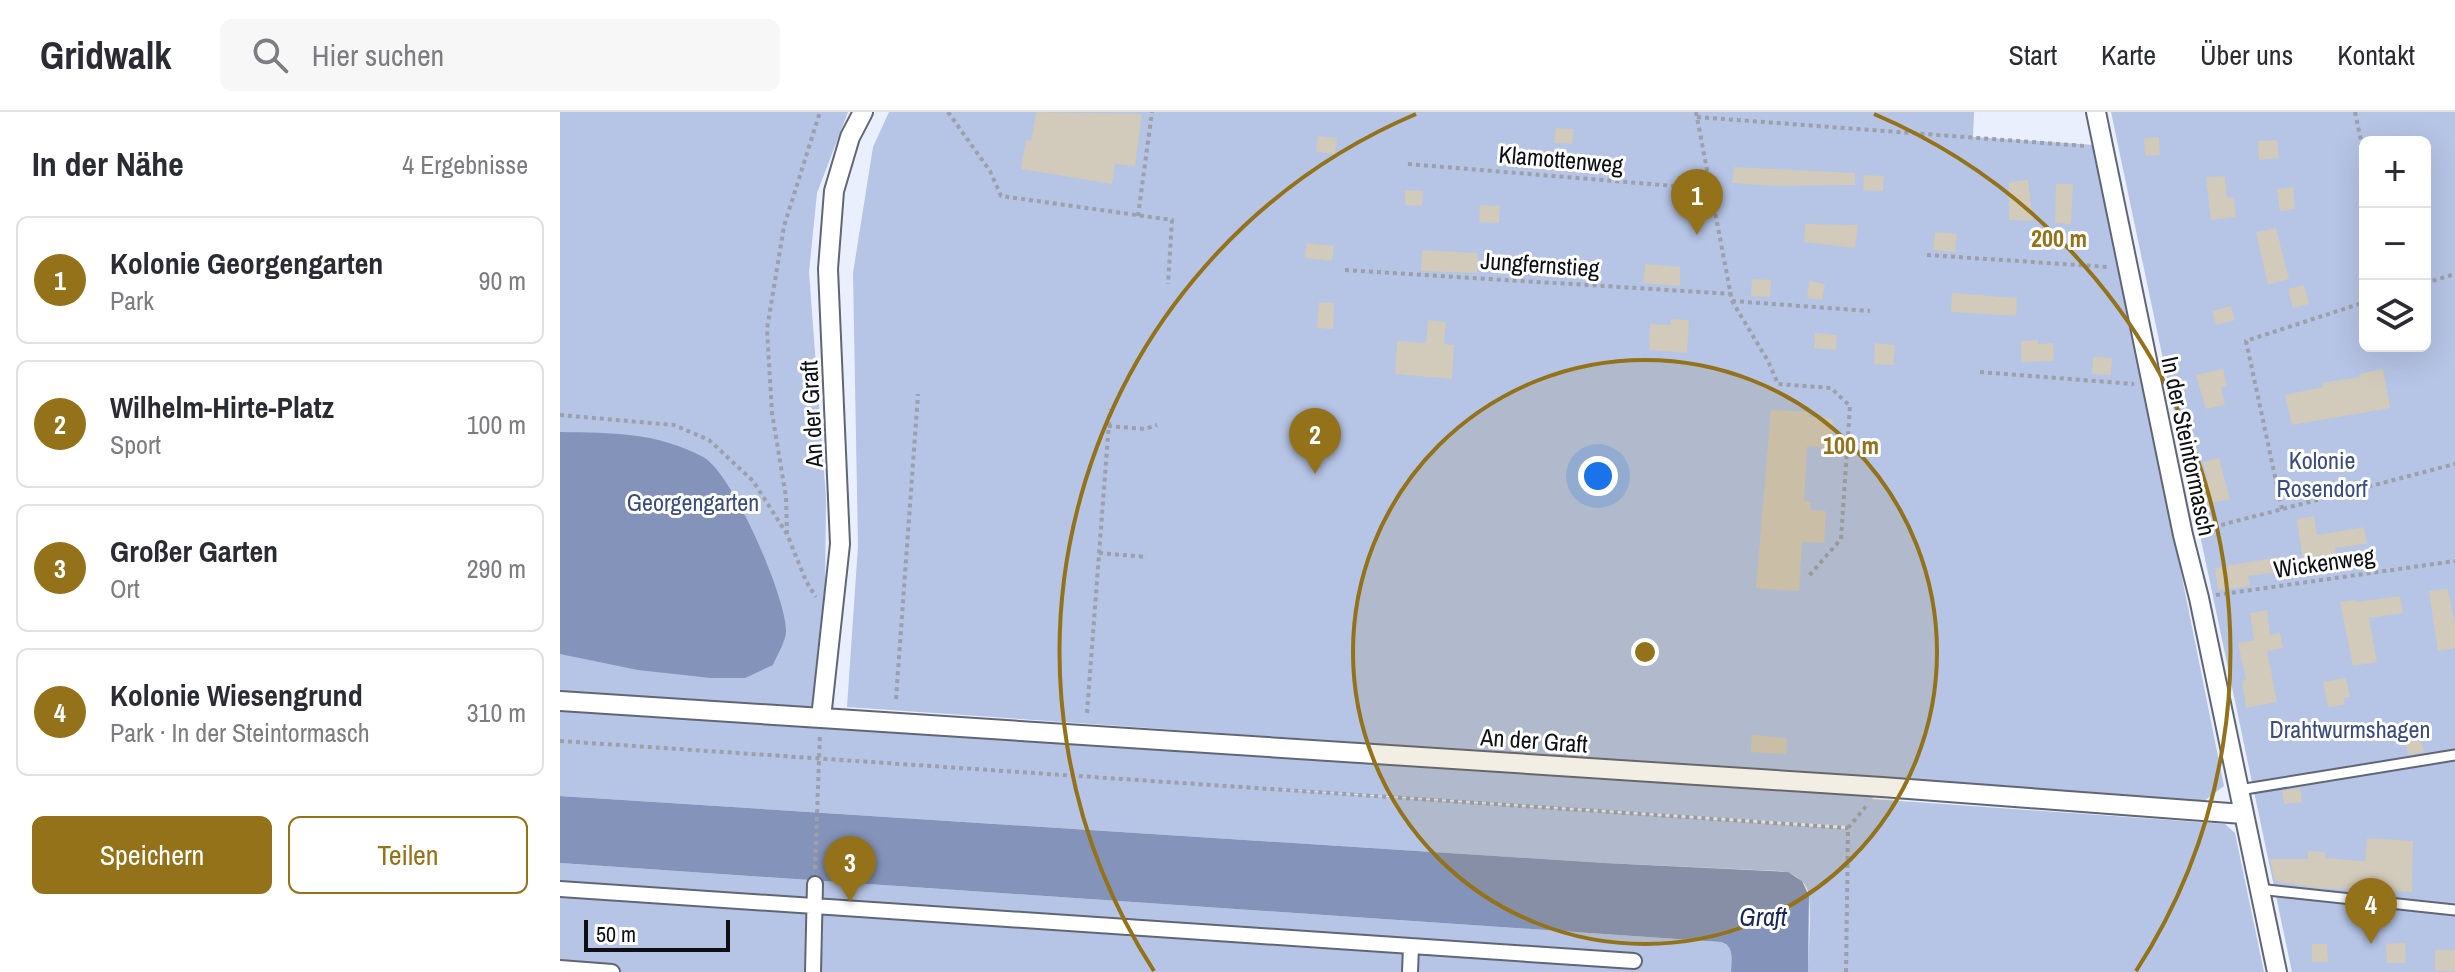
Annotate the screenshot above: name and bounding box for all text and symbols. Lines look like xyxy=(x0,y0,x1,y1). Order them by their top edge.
search box xyxy=(220,19,780,91)
text: Gridwalk xyxy=(40,30,172,81)
icon: search xyxy=(248,33,292,77)
text: Hier suchen xyxy=(312,35,444,75)
text: Start xyxy=(2009,36,2057,74)
text: Karte xyxy=(2101,36,2156,74)
text: Über uns xyxy=(2200,36,2293,74)
text: Kontakt xyxy=(2337,36,2415,74)
map controls xyxy=(2359,136,2431,352)
button: + xyxy=(2359,136,2431,208)
street label: Klamottenweg xyxy=(1497,138,1625,180)
text: In der Nähe xyxy=(32,141,184,187)
text: 4 Ergebnisse xyxy=(402,147,528,182)
pin: 1 xyxy=(1671,169,1723,235)
button: − xyxy=(2359,208,2431,280)
text: 200 m xyxy=(2031,222,2087,254)
text: Kolonie Georgengarten xyxy=(110,243,383,283)
street label: Jungfernstieg xyxy=(1479,244,1601,284)
text: 1 xyxy=(54,263,66,298)
text: 90 m xyxy=(479,263,526,298)
button: layers xyxy=(2359,280,2431,352)
text: Park xyxy=(110,283,154,318)
street label: In der Steintormasch xyxy=(2154,353,2224,539)
street label: An der Graft xyxy=(792,359,830,469)
text: Wilhelm-Hirte-Platz xyxy=(110,387,334,427)
text: 2 xyxy=(54,407,66,442)
text: 100 m xyxy=(467,407,526,442)
pin: 2 xyxy=(1289,408,1341,474)
text: Sport xyxy=(110,427,161,462)
text: 100 m xyxy=(1823,429,1879,461)
park label: Kolonie Rosendorf xyxy=(2277,444,2368,504)
your location xyxy=(1578,456,1618,496)
park label: Georgengarten xyxy=(627,486,759,518)
text: Großer Garten xyxy=(110,531,278,571)
street label: Wickenweg xyxy=(2271,539,2377,585)
text: 3 xyxy=(54,551,66,586)
text: 290 m xyxy=(467,551,526,586)
text: Ort xyxy=(110,571,140,606)
centre of rings xyxy=(1631,638,1659,666)
text: Kolonie Wiesengrund xyxy=(110,675,363,715)
text: 4 xyxy=(54,695,66,730)
text: 310 m xyxy=(467,695,526,730)
park label: Drahtwurmshagen xyxy=(2270,713,2430,745)
text: Park · In der Steintormasch xyxy=(110,715,370,750)
street label: An der Graft xyxy=(1478,720,1589,760)
button: Speichern xyxy=(32,816,272,894)
button: Teilen xyxy=(288,816,528,894)
pin: 3 xyxy=(824,836,876,902)
pin: 4 xyxy=(2345,878,2397,944)
water label: Graft xyxy=(1739,899,1788,934)
scale bar xyxy=(584,916,730,952)
text: 50 m xyxy=(596,919,636,949)

